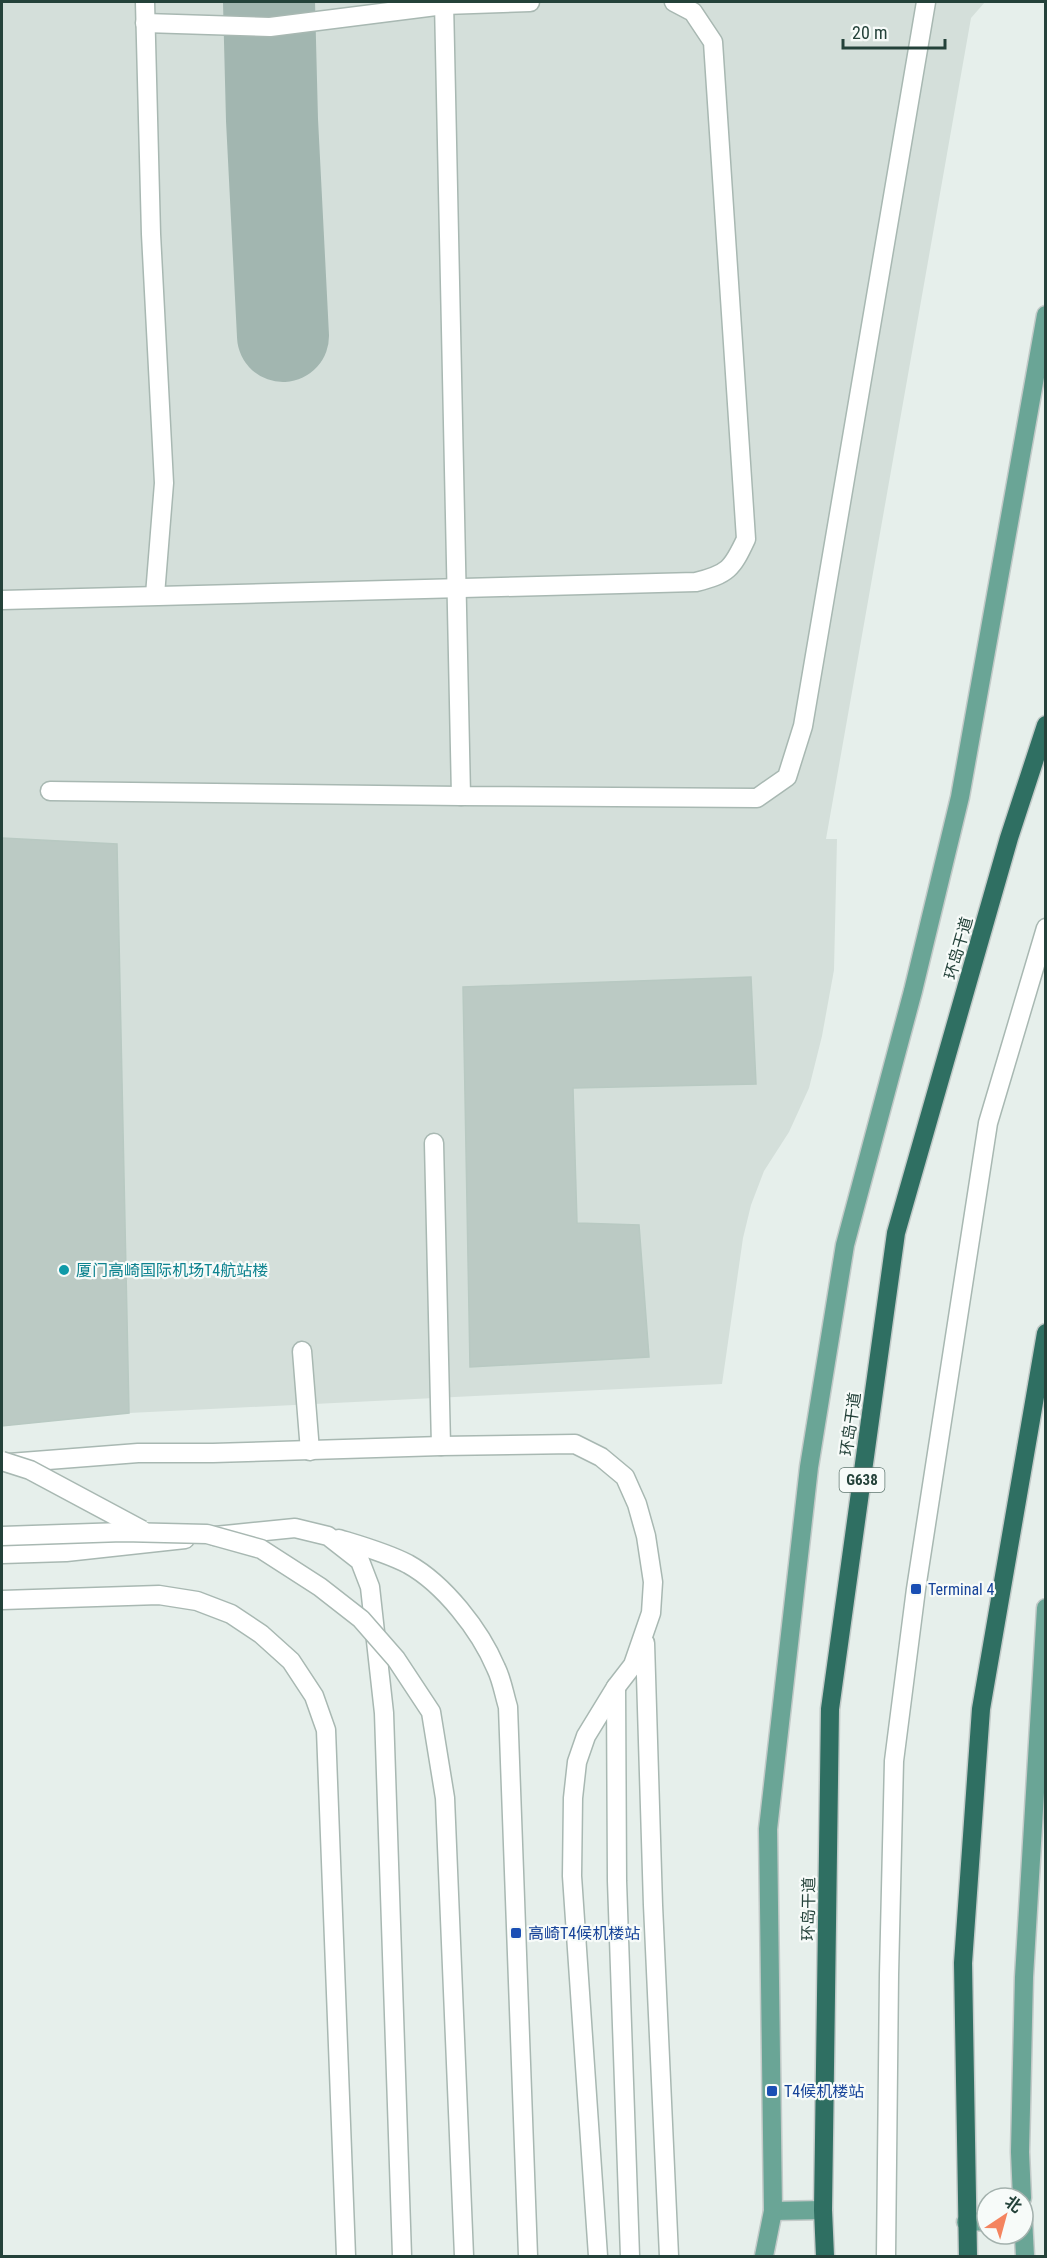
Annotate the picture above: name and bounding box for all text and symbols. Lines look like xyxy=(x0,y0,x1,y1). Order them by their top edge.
scale bar xyxy=(843,12,945,50)
text: 20 m xyxy=(852,22,887,43)
street label: 环岛干道 xyxy=(941,915,976,982)
place label: 厦门高崎国际机场T4航站楼 xyxy=(76,1261,268,1280)
marker: 厦门高崎国际机场T4航站楼 xyxy=(57,1263,71,1277)
street label: 环岛干道 xyxy=(837,1391,864,1457)
road number: G638 xyxy=(840,1468,884,1492)
place label: Terminal 4 xyxy=(928,1580,994,1599)
marker: Terminal 4 xyxy=(909,1582,923,1596)
street label: 环岛干道 xyxy=(798,1877,819,1941)
place label: 高崎T4候机楼站 xyxy=(528,1924,640,1943)
marker: 高崎T4候机楼站 xyxy=(509,1926,523,1940)
place label: T4候机楼站 xyxy=(784,2082,864,2101)
marker: T4候机楼站 xyxy=(765,2084,779,2098)
north arrow xyxy=(975,2186,1035,2246)
text: 北 xyxy=(1001,2192,1026,2217)

